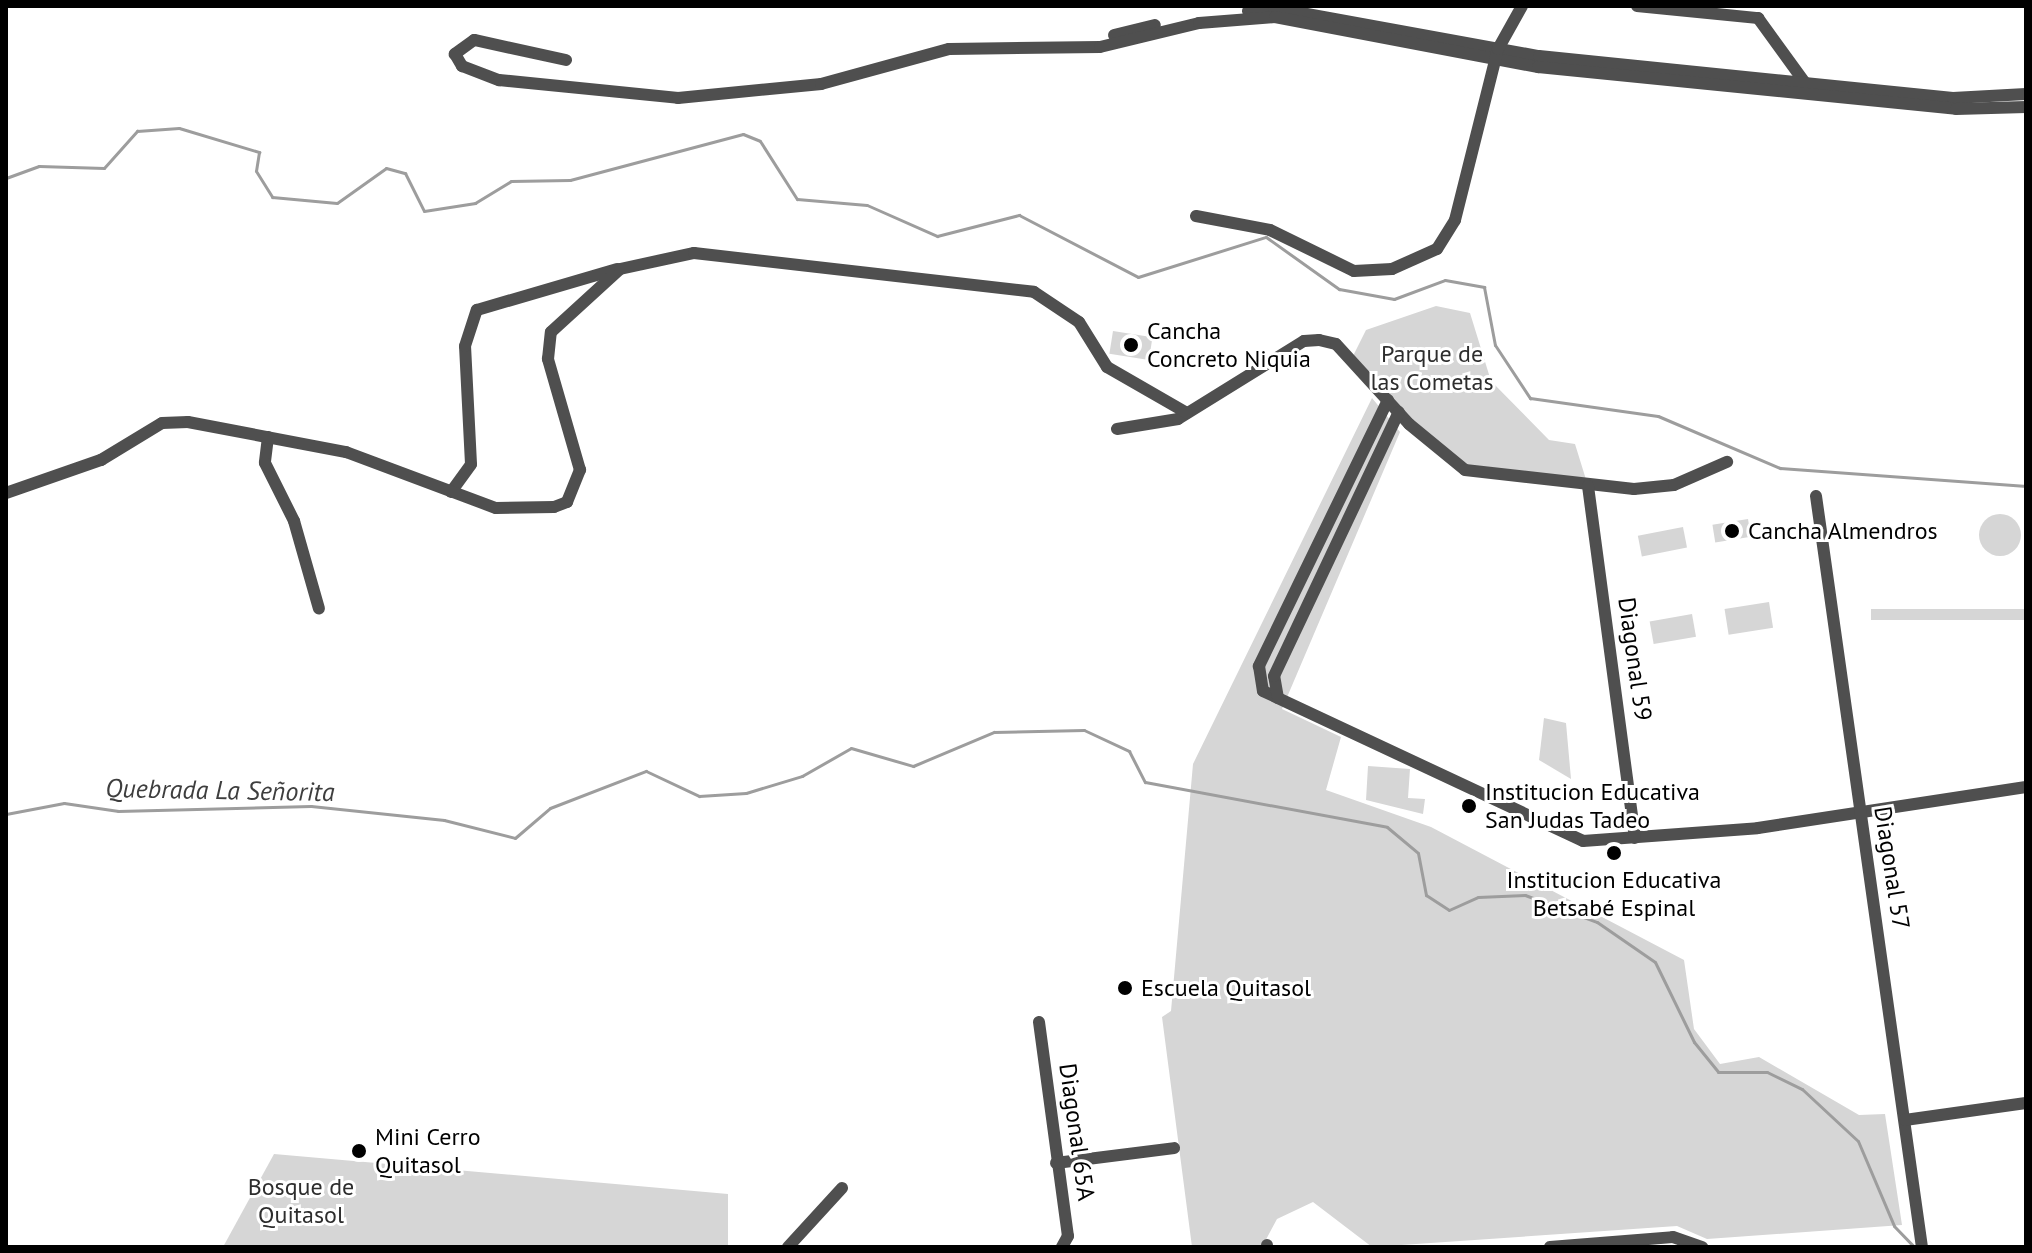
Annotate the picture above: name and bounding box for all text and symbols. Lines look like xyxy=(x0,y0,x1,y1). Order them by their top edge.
place label: Cancha Concreto Niquia xyxy=(1147,317,1311,373)
marker: Cancha Concreto Niquia xyxy=(1122,336,1140,354)
park label: Parque de las Cometas xyxy=(1371,340,1493,396)
place label: Cancha Almendros xyxy=(1748,517,1938,545)
marker: Cancha Almendros xyxy=(1723,522,1741,540)
street label: Diagonal 59 xyxy=(1612,595,1658,723)
water label: Quebrada La Señorita xyxy=(105,772,335,808)
place label: Institucion Educativa San Judas Tadeo xyxy=(1485,778,1700,834)
marker: Institucion Educativa San Judas Tadeo xyxy=(1460,797,1478,815)
street label: Diagonal 57 xyxy=(1868,804,1916,932)
marker: Institucion Educativa Betsabé Espinal xyxy=(1605,844,1623,862)
place label: Institucion Educativa Betsabé Espinal xyxy=(1507,866,1721,922)
place label: Escuela Quitasol xyxy=(1141,974,1311,1002)
marker: Escuela Quitasol xyxy=(1116,979,1134,997)
street label: Diagonal 65A xyxy=(1053,1061,1101,1203)
place label: Mini Cerro Quitasol xyxy=(375,1123,481,1179)
marker: Mini Cerro Quitasol xyxy=(350,1142,368,1160)
park label: Bosque de Quitasol xyxy=(248,1173,354,1229)

